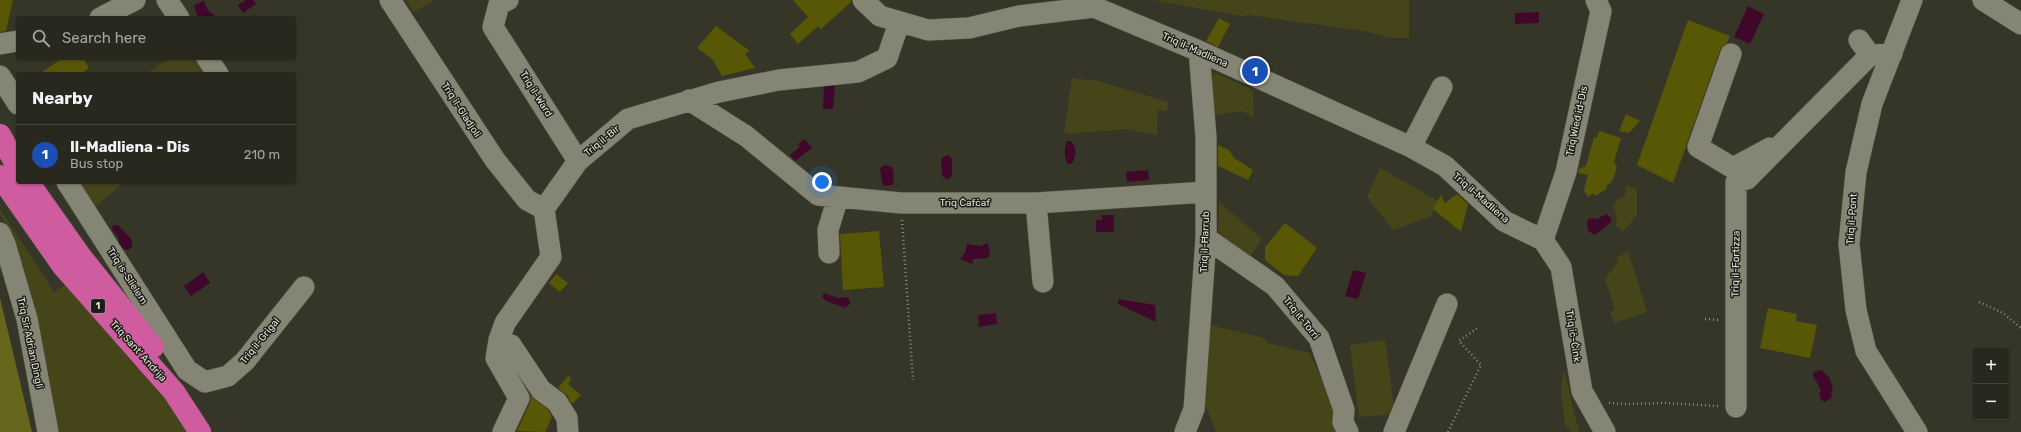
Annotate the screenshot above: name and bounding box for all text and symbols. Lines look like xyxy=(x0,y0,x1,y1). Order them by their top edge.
search box xyxy=(16,16,296,60)
icon: search xyxy=(30,27,52,49)
text: Search here xyxy=(62,29,146,47)
street label: Triq il-Madliena xyxy=(1160,30,1230,70)
pin: 1 xyxy=(1242,56,1268,86)
street label: Triq il-Ward xyxy=(517,69,555,119)
street label: Triq il-Gladjoli xyxy=(439,80,483,140)
street label: Triq Wied id-Dis xyxy=(1564,85,1590,157)
text: Nearby xyxy=(32,88,93,108)
street label: Triq il-Bir xyxy=(582,123,622,159)
text: Il-Madliena - Dis xyxy=(70,138,190,156)
text: 1 xyxy=(42,147,48,162)
text: 210 m xyxy=(244,147,280,162)
text: Bus stop xyxy=(70,156,123,171)
street label: Triq il-Madliena xyxy=(1450,170,1512,226)
your location xyxy=(812,172,832,192)
street label: Triq il-Pont xyxy=(1844,193,1860,245)
street label: Triq Ċafċaf xyxy=(940,197,990,209)
street label: Triq il-Ħarrub xyxy=(1198,211,1212,273)
street label: Triq il-Fortizza xyxy=(1729,231,1743,297)
street label: Triq is-Slielem xyxy=(104,245,150,307)
street label: Triq it-Torri xyxy=(1280,295,1322,341)
street label: Triq Sir Adrian Dingli xyxy=(14,296,46,390)
road number: 1 xyxy=(91,299,105,313)
street label: Triq iċ-Ċink xyxy=(1563,309,1583,364)
street label: Triq il-Grigal xyxy=(238,315,282,367)
street label: Triq Sant' Andrija xyxy=(107,318,169,384)
map controls xyxy=(1973,348,2009,420)
button: + xyxy=(1973,348,2009,384)
button: − xyxy=(1973,384,2009,420)

